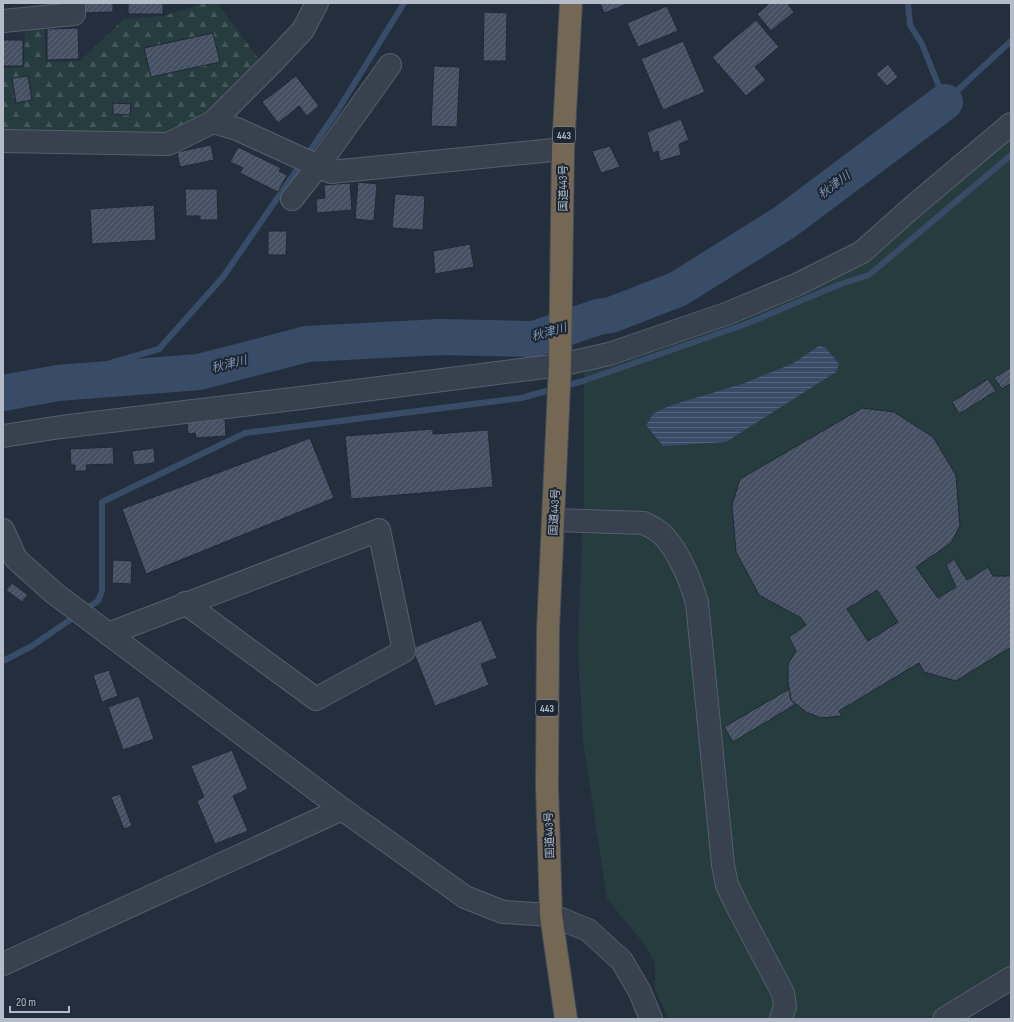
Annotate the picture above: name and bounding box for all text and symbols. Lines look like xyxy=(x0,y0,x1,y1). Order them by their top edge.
road number: 443 xyxy=(553,127,575,143)
street label: 国道443号 xyxy=(557,165,570,211)
water label: 秋津川 xyxy=(815,167,855,202)
water label: 秋津川 xyxy=(530,320,570,345)
water label: 秋津川 xyxy=(210,352,250,376)
street label: 国道443号 xyxy=(547,488,562,536)
road number: 443 xyxy=(536,700,558,716)
street label: 国道443号 xyxy=(542,811,557,859)
scale bar xyxy=(10,988,69,1014)
text: 20 m xyxy=(16,995,36,1010)

